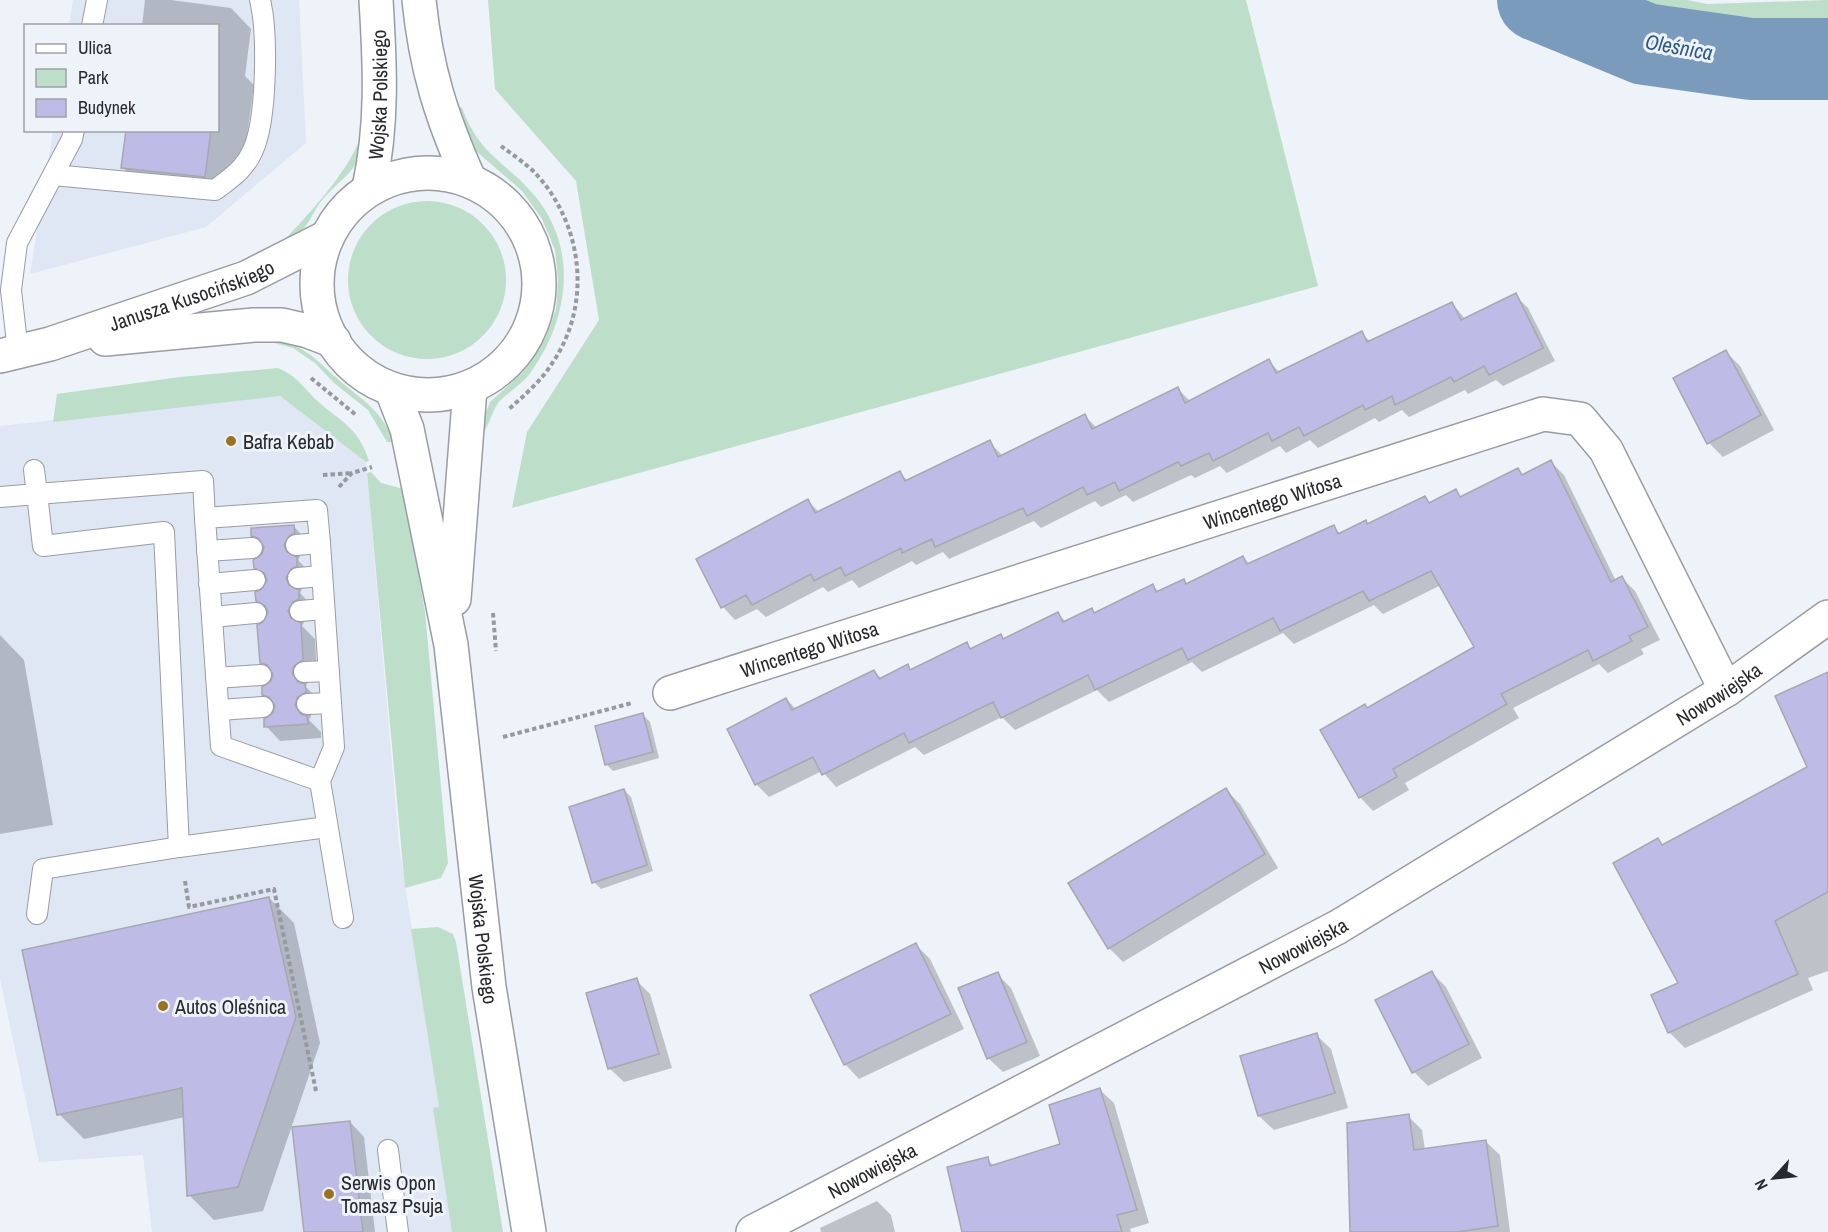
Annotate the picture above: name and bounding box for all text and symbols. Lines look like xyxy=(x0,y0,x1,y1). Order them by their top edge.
legend xyxy=(24,24,219,132)
water label: Oleśnica xyxy=(1643,27,1715,67)
street label: Wojska Polskiego xyxy=(361,29,393,161)
text: Ulica xyxy=(78,35,112,60)
text: Park xyxy=(78,65,109,90)
text: Budynek xyxy=(78,95,136,120)
street label: Janusza Kusocińskiego xyxy=(105,253,278,337)
place label: Bafra Kebab xyxy=(243,428,334,455)
marker: Bafra Kebab xyxy=(224,434,238,448)
street label: Wincentego Witosa xyxy=(1200,466,1344,535)
street label: Wincentego Witosa xyxy=(737,614,881,683)
street label: Nowowiejska xyxy=(1671,656,1766,731)
street label: Wojska Polskiego xyxy=(463,873,505,1006)
street label: Nowowiejska xyxy=(1254,911,1352,980)
place label: Autos Oleśnica xyxy=(174,993,286,1020)
marker: Autos Oleśnica xyxy=(156,999,170,1013)
street label: Nowowiejska xyxy=(823,1136,921,1204)
north arrow xyxy=(1744,1148,1804,1208)
place label: Serwis Opon Tomasz Psuja xyxy=(341,1169,443,1219)
text: N xyxy=(1749,1176,1773,1194)
marker: Serwis Opon Tomasz Psuja xyxy=(322,1187,336,1201)

